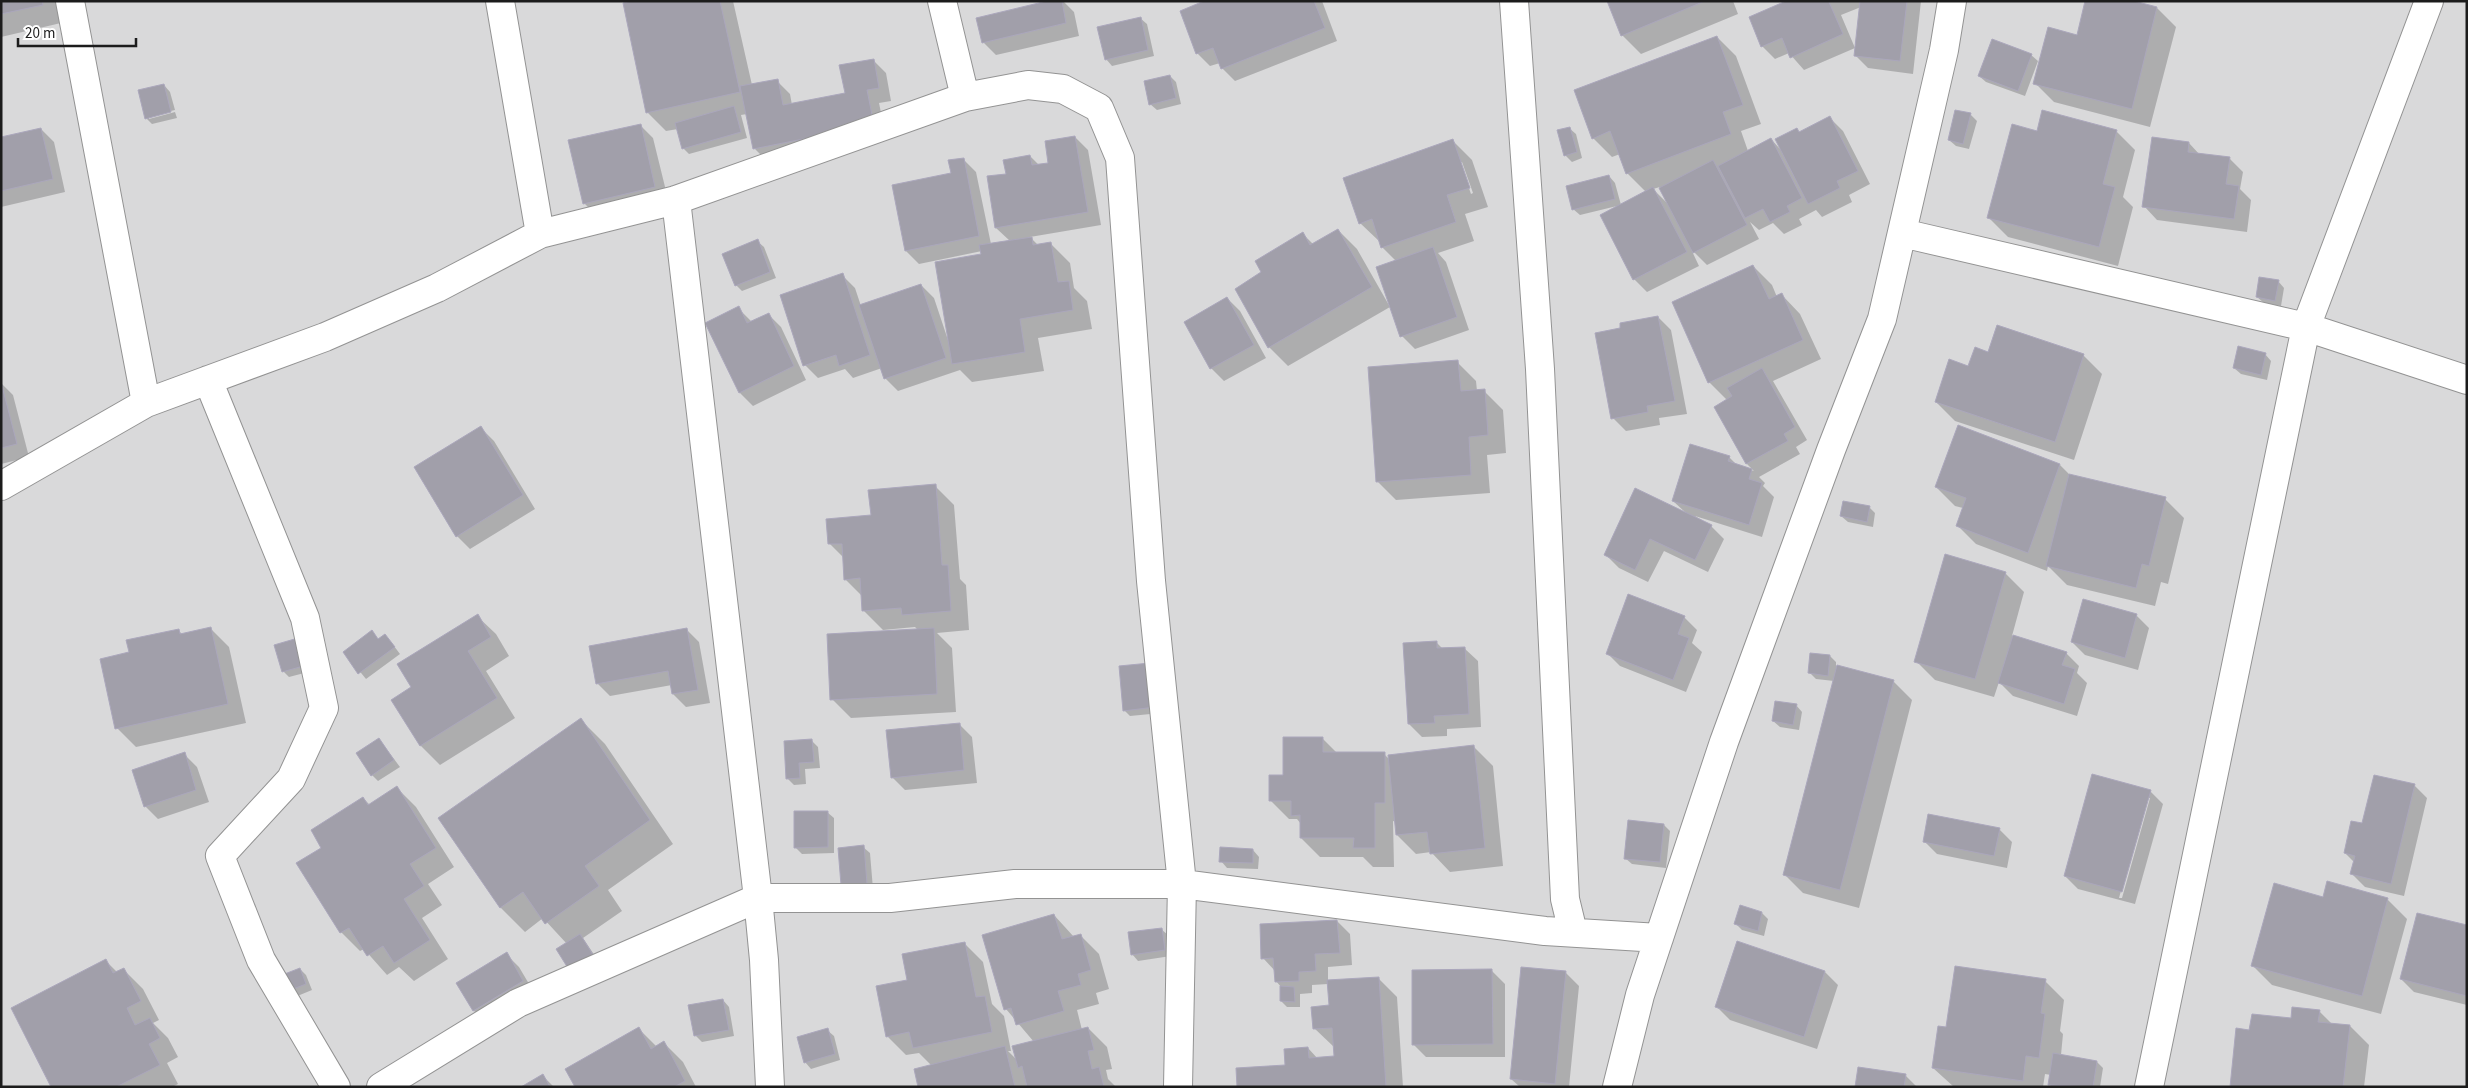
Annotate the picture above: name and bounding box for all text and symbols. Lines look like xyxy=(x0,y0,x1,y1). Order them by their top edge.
scale bar xyxy=(18,15,135,47)
text: 20 m xyxy=(25,23,55,44)

